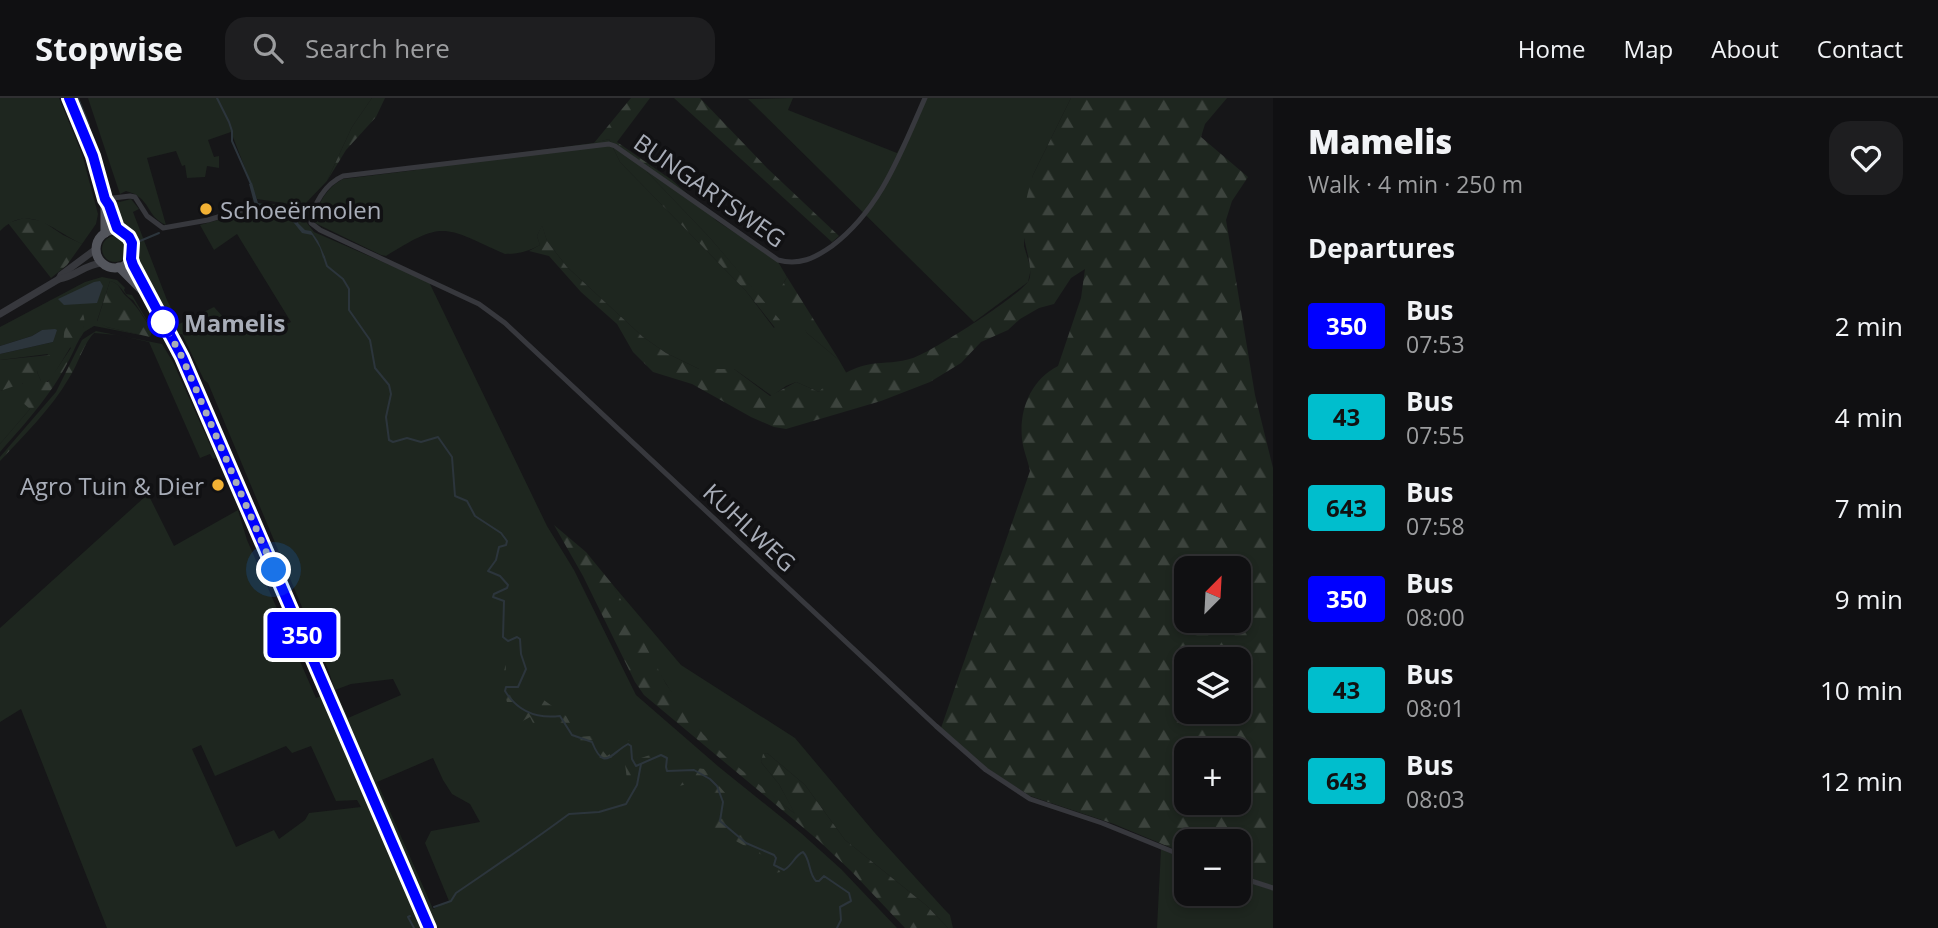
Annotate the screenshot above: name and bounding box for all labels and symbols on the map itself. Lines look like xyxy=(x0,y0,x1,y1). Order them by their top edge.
street label: BUNGARTSWEG xyxy=(628,125,792,255)
place label: Schoeërmolen xyxy=(220,193,381,226)
marker: Schoeërmolen xyxy=(198,201,214,217)
place label: Mamelis xyxy=(184,306,286,339)
marker: Mamelis xyxy=(148,307,178,337)
place label: Agro Tuin & Dier xyxy=(20,469,204,502)
street label: KUHLWEG xyxy=(697,476,803,578)
marker: Agro Tuin & Dier xyxy=(210,477,226,493)
your location xyxy=(256,552,291,587)
north arrow xyxy=(1174,556,1251,634)
line badge: 350 xyxy=(262,612,342,658)

